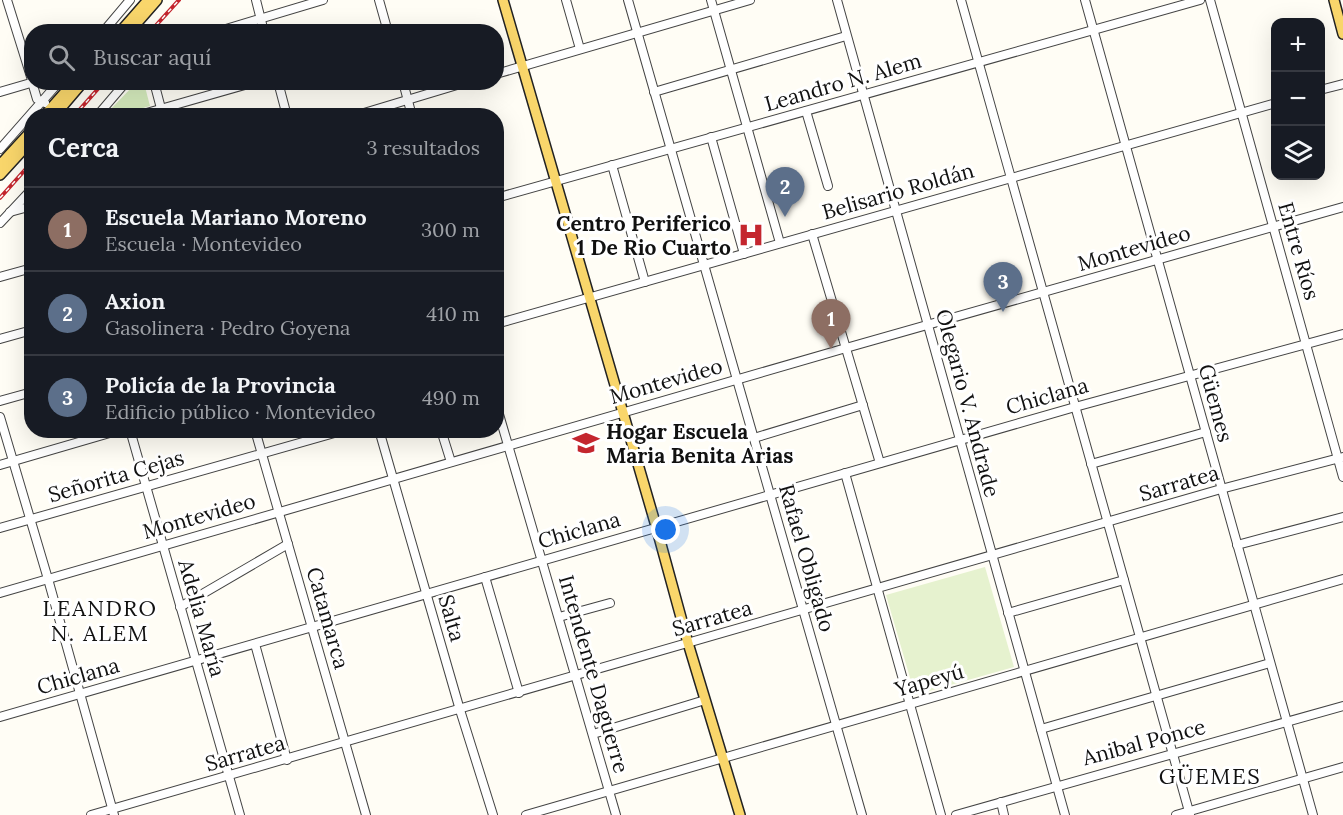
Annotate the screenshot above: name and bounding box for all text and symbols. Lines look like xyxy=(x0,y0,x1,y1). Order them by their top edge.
map controls xyxy=(1271,18,1325,180)
button: + xyxy=(1271,18,1325,72)
search box xyxy=(24,24,504,90)
icon: search xyxy=(45,41,78,74)
text: Buscar aquí xyxy=(93,43,211,71)
street label: Leandro N. Alem xyxy=(762,47,925,117)
button: − xyxy=(1271,72,1325,126)
button: layers xyxy=(1271,126,1325,180)
text: Cerca xyxy=(48,131,119,164)
text: 3 resultados xyxy=(367,135,480,160)
street label: Belisario Roldán xyxy=(819,156,977,226)
pin: 2 xyxy=(766,168,804,217)
street label: Entre Ríos xyxy=(1272,199,1326,303)
text: Escuela Mariano Moreno xyxy=(105,203,367,231)
place label: Centro Periferico 1 De Rio Cuarto xyxy=(556,210,731,261)
text: 1 xyxy=(63,217,72,242)
text: 300 m xyxy=(421,217,480,242)
street label: Montevideo xyxy=(1075,219,1193,277)
hospital icon: Centro Periferico 1 De Rio Cuarto xyxy=(736,220,766,250)
text: Escuela · Montevideo xyxy=(105,231,302,256)
pin: 3 xyxy=(984,262,1022,312)
text: Axion xyxy=(105,287,165,315)
pin: 1 xyxy=(812,300,850,349)
text: 2 xyxy=(62,301,73,326)
text: 410 m xyxy=(426,301,480,326)
street label: Olegario V. Andrade xyxy=(930,306,1006,500)
text: Gasolinera · Pedro Goyena xyxy=(105,315,350,340)
street label: Montevideo xyxy=(607,352,725,410)
street label: Güemes xyxy=(1193,361,1239,445)
text: Policía de la Provincia xyxy=(105,371,336,399)
street label: Chiclana xyxy=(1003,371,1091,421)
text: 3 xyxy=(62,385,73,410)
text: 490 m xyxy=(422,385,480,410)
text: Edificio público · Montevideo xyxy=(105,399,376,424)
place label: Hogar Escuela Maria Benita Arias xyxy=(606,418,793,469)
school or university icon: Hogar Escuela Maria Benita Arias xyxy=(571,428,601,458)
street label: Señorita Cejas xyxy=(45,444,187,508)
street label: Sarratea xyxy=(1136,459,1222,507)
street label: Rafael Obligado xyxy=(773,481,841,635)
street label: Montevideo xyxy=(140,487,258,545)
street label: Chiclana xyxy=(535,505,623,555)
your location xyxy=(651,515,680,544)
street label: Adelia María xyxy=(172,555,232,680)
street label: Catamarca xyxy=(301,564,355,672)
street label: Intendente Daguerre xyxy=(553,572,635,776)
street label: Salta xyxy=(432,591,472,645)
district label: LEANDRO N. ALEM xyxy=(43,594,157,647)
street label: Sarratea xyxy=(669,594,755,642)
street label: Chiclana xyxy=(34,651,122,701)
street label: Yapeyú xyxy=(890,657,967,703)
street label: Anibal Ponce xyxy=(1079,713,1208,772)
street label: Sarratea xyxy=(202,729,288,777)
district label: GÜEMES xyxy=(1159,762,1261,790)

